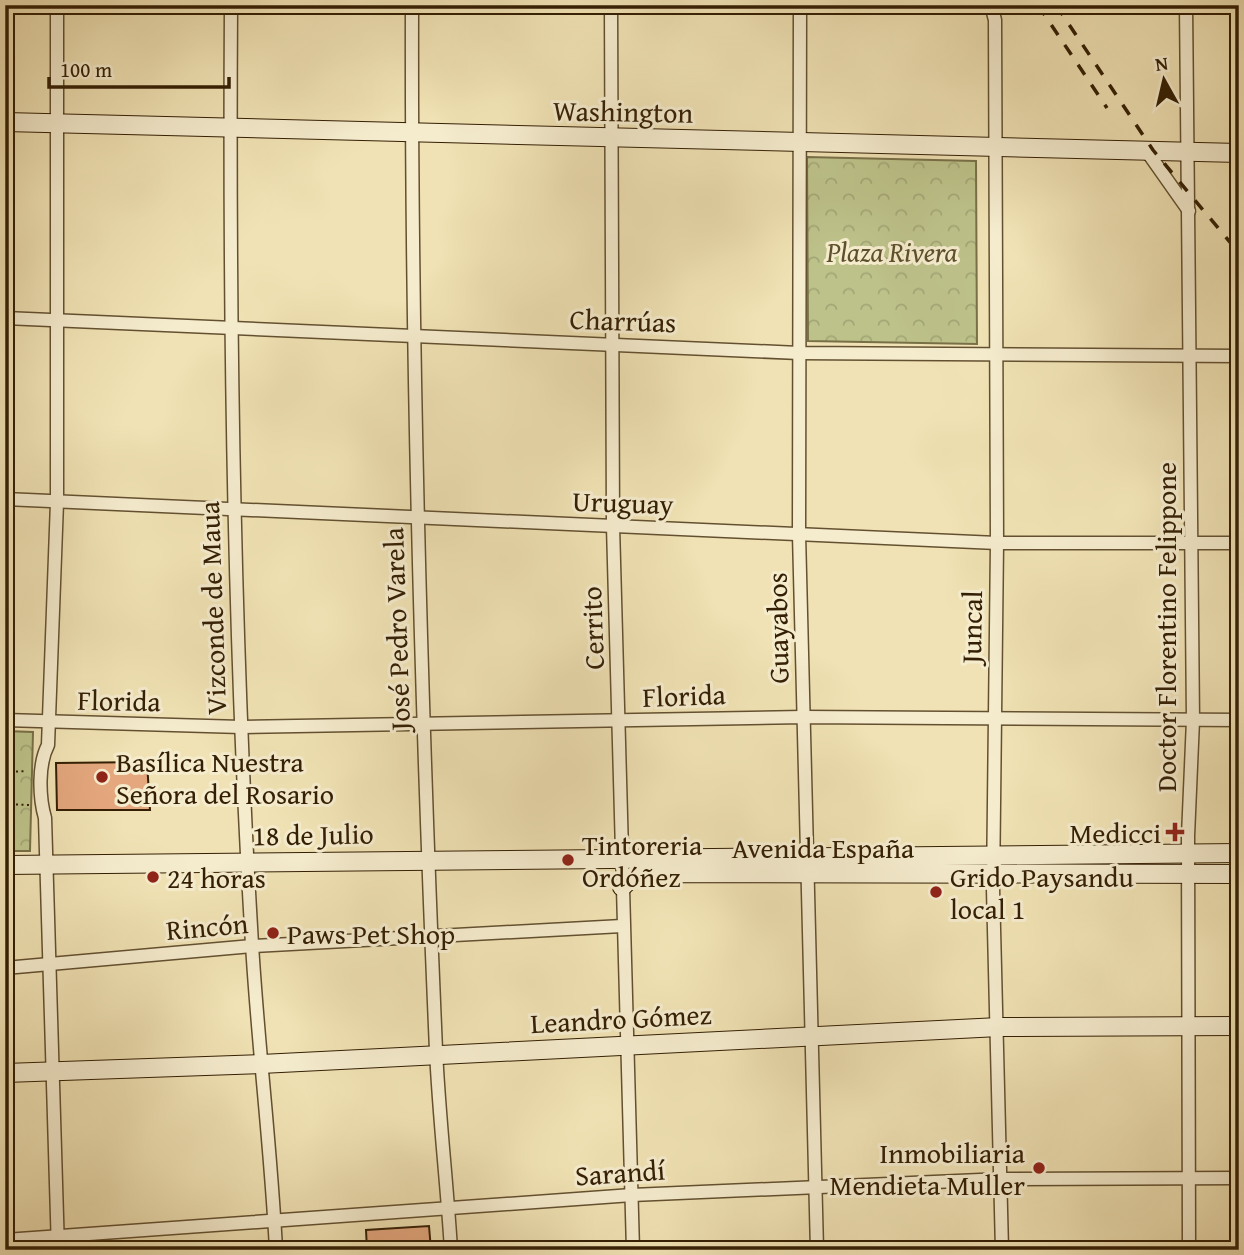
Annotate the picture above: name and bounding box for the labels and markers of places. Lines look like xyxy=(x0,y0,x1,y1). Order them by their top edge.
place label: Basílica Nuestra Señora del Rosario xyxy=(116,741,334,814)
marker: Basílica Nuestra Señora del Rosario xyxy=(94,769,110,785)
place label: Medicci xyxy=(1069,812,1161,853)
place label: Tintoreria Ordóñez xyxy=(582,824,703,897)
marker: Medicci xyxy=(1167,824,1183,840)
marker: Tintoreria Ordóñez xyxy=(560,852,576,868)
place label: Grido Paysandu local 1 xyxy=(950,856,1134,929)
place label: 24 horas xyxy=(167,857,266,898)
marker: 24 horas xyxy=(145,869,161,885)
marker: Grido Paysandu local 1 xyxy=(928,884,944,900)
place label: Paws Pet Shop xyxy=(287,913,455,954)
marker: Paws Pet Shop xyxy=(265,925,281,941)
place label: Inmobiliaria Mendieta Muller xyxy=(829,1132,1026,1205)
marker: Inmobiliaria Mendieta Muller xyxy=(1031,1160,1047,1176)

